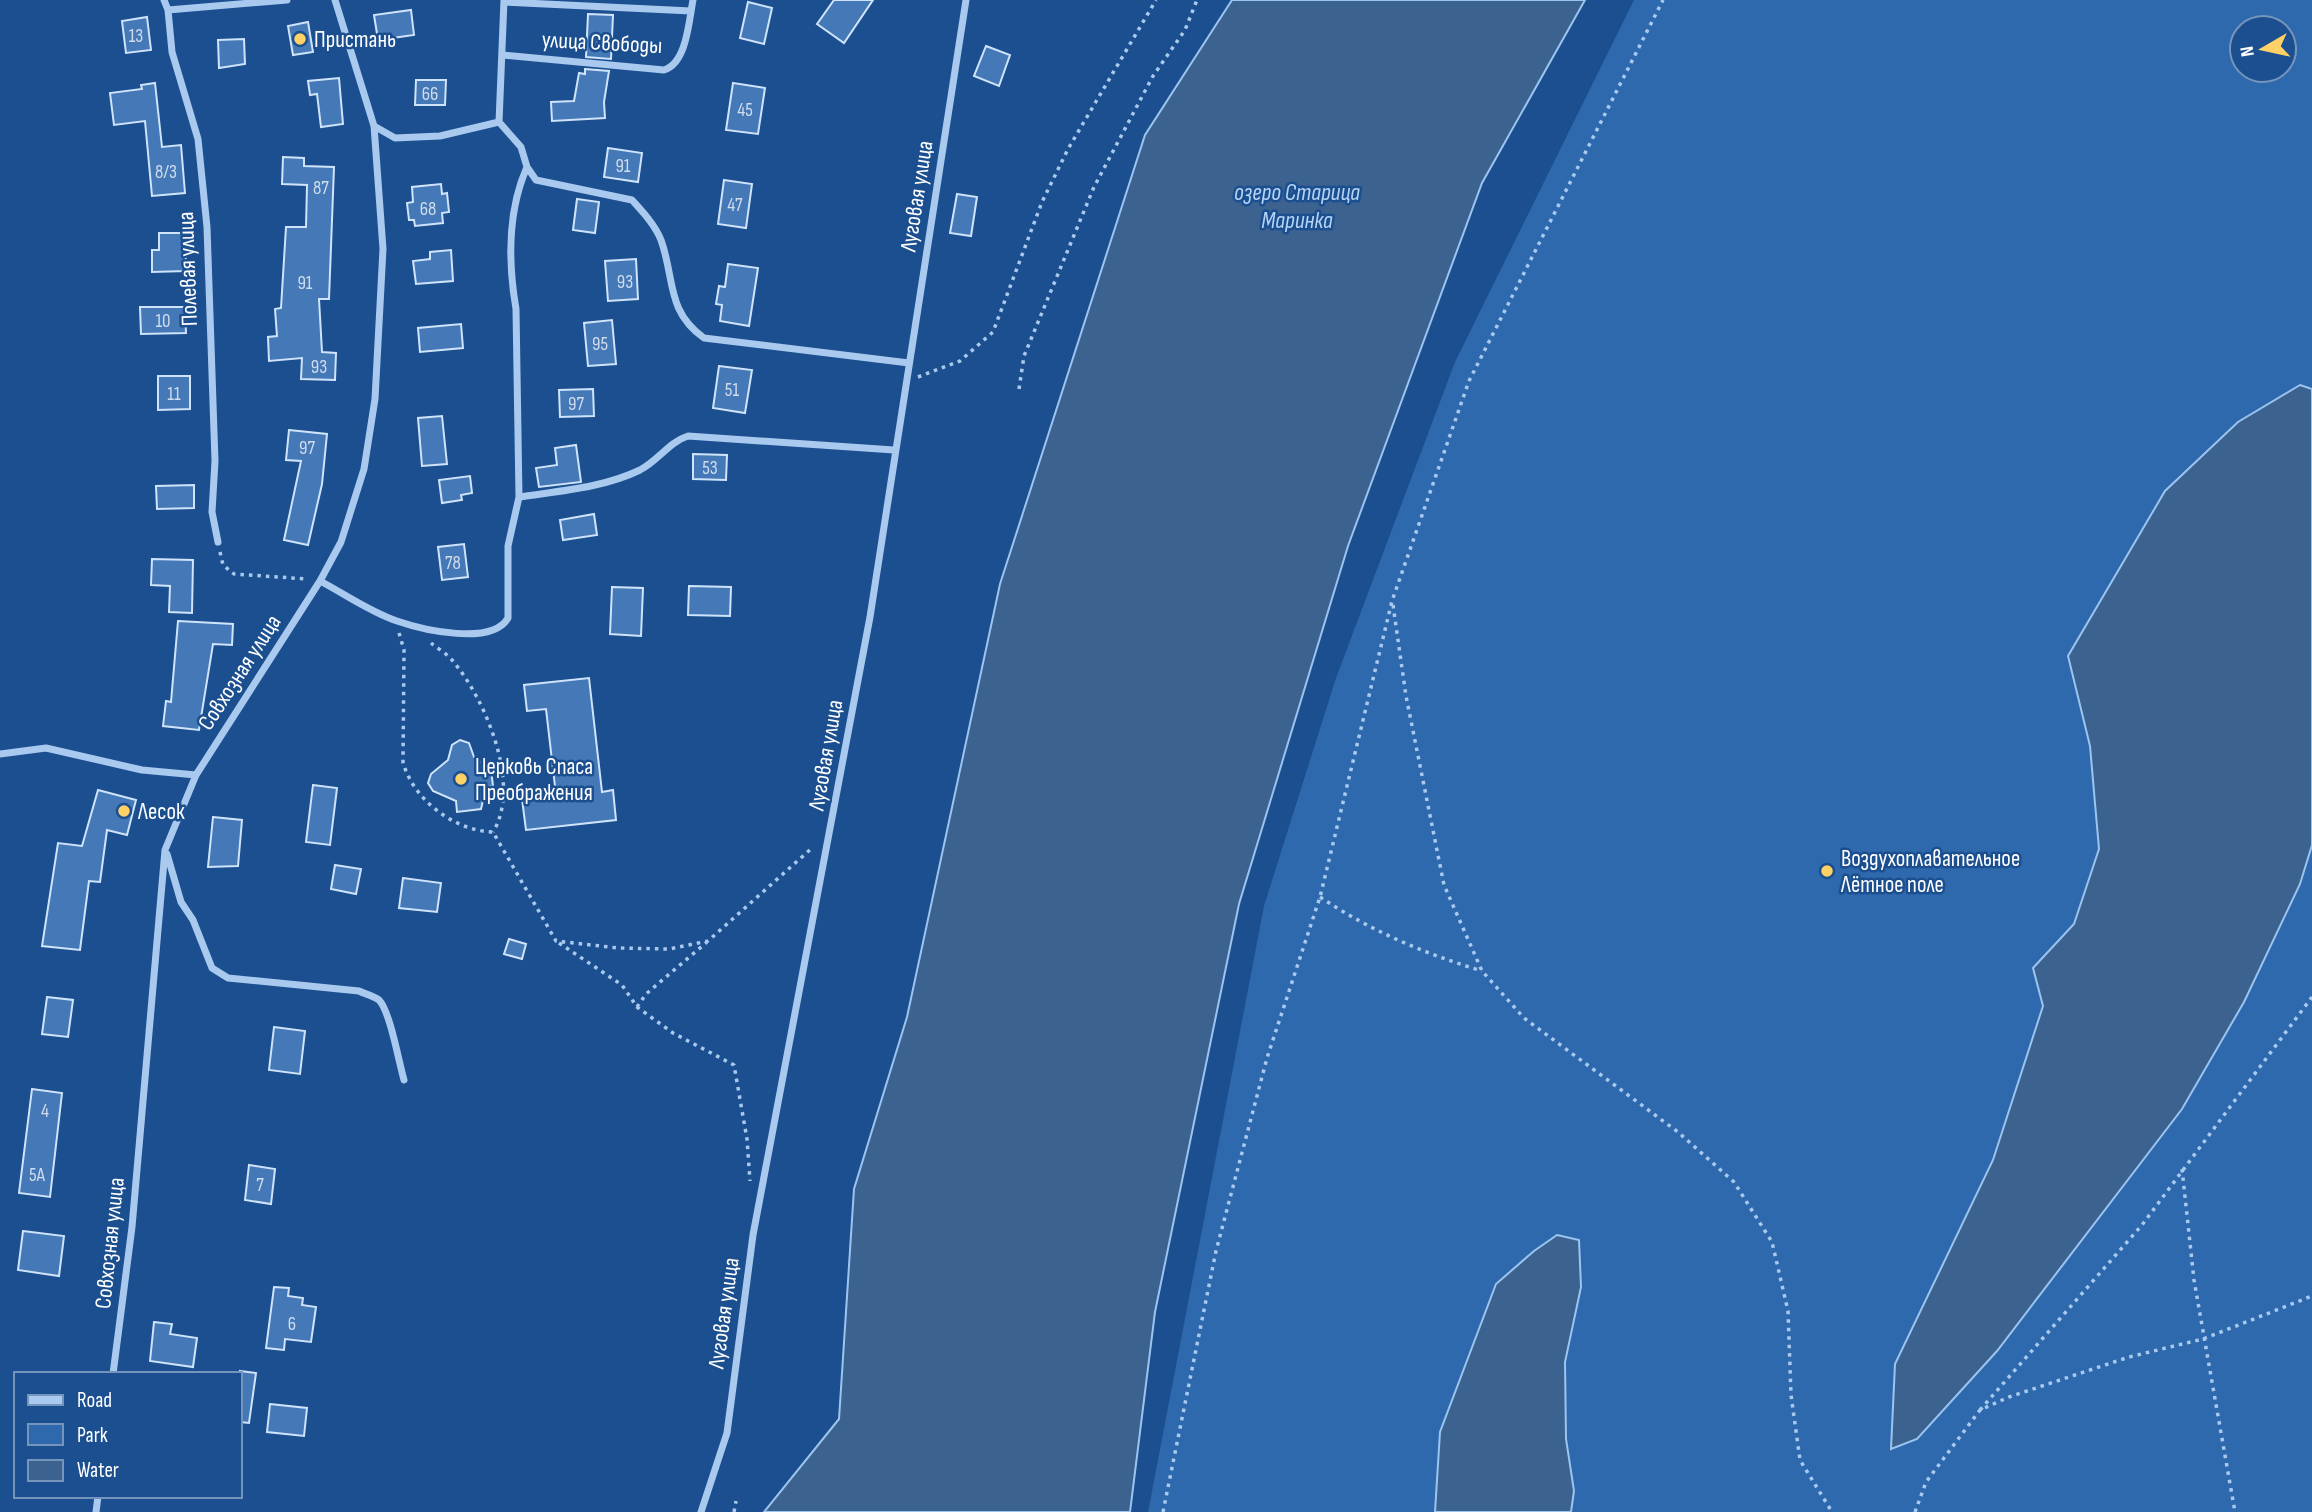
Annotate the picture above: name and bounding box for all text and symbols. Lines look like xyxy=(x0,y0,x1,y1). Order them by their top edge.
north arrow xyxy=(2228,14,2298,84)
house number: 13 xyxy=(129,25,143,48)
place label: Пристань xyxy=(314,26,396,54)
street label: улица Свободы xyxy=(541,26,663,60)
marker: Пристань xyxy=(292,31,308,47)
text: N xyxy=(2236,45,2260,58)
house number: 66 xyxy=(422,83,438,106)
house number: 45 xyxy=(737,99,753,122)
street label: Луговая улица xyxy=(894,139,940,255)
house number: 91 xyxy=(615,155,631,178)
house number: 8/3 xyxy=(155,161,177,184)
house number: 87 xyxy=(313,177,329,200)
water label: озеро Старица Маринка xyxy=(1234,178,1360,235)
house number: 47 xyxy=(727,194,743,217)
house number: 68 xyxy=(420,198,436,221)
street label: Полевая улица xyxy=(172,211,204,327)
house number: 93 xyxy=(617,271,633,294)
house number: 91 xyxy=(297,272,313,295)
house number: 10 xyxy=(155,310,171,333)
house number: 95 xyxy=(592,333,608,356)
house number: 93 xyxy=(311,356,327,379)
house number: 51 xyxy=(725,379,739,402)
house number: 11 xyxy=(167,383,181,406)
house number: 97 xyxy=(568,393,584,416)
house number: 97 xyxy=(299,437,315,460)
house number: 53 xyxy=(702,457,718,480)
house number: 78 xyxy=(445,552,461,575)
street label: Совхозная улица xyxy=(192,610,288,736)
street label: Луговая улица xyxy=(802,698,849,814)
place label: Церковь Спаса Преображения xyxy=(475,753,593,807)
marker: Церковь Спаса Преображения xyxy=(453,771,469,787)
place label: Лесок xyxy=(137,798,185,826)
marker: Лесок xyxy=(116,803,132,819)
place label: Воздухоплавательное Лётное поле xyxy=(1840,845,2020,899)
marker: Воздухоплавательное Лётное поле xyxy=(1819,863,1835,879)
house number: 4 xyxy=(41,1100,49,1123)
house number: 5А xyxy=(29,1164,46,1187)
house number: 7 xyxy=(256,1174,264,1197)
street label: Совхозная улица xyxy=(89,1176,131,1310)
street label: Луговая улица xyxy=(702,1256,746,1372)
house number: 6 xyxy=(288,1313,296,1336)
legend xyxy=(14,1372,242,1498)
text: Road xyxy=(77,1388,112,1413)
text: Park xyxy=(77,1423,108,1448)
text: Water xyxy=(77,1458,119,1483)

